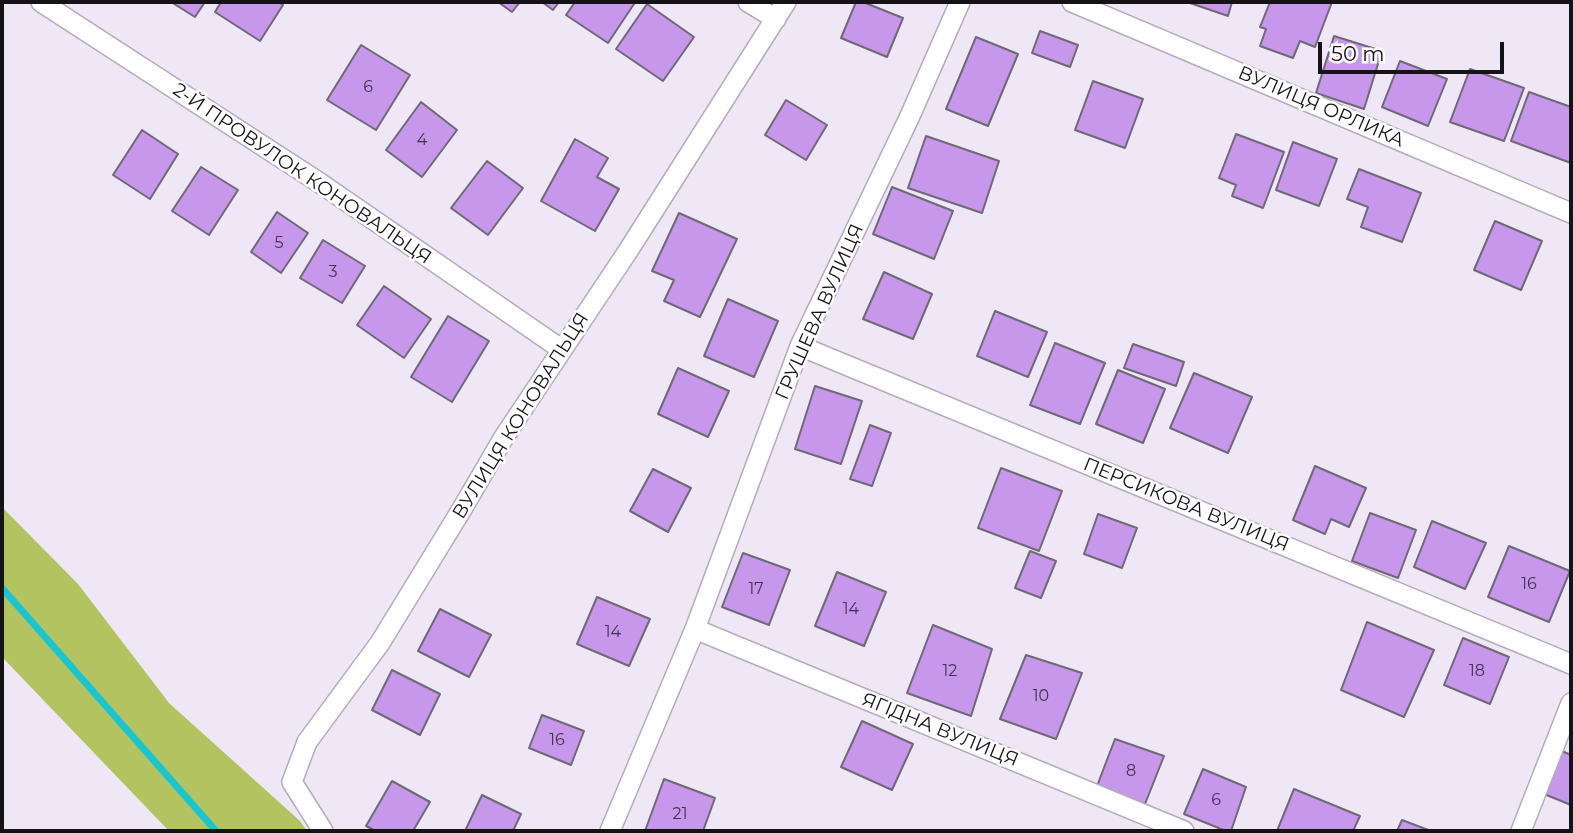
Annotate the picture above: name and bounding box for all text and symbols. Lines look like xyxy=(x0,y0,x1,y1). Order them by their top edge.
scale bar xyxy=(1321,28,1506,72)
text: 50 m xyxy=(1331,41,1385,66)
street label: ВУЛИЦЯ ОРЛИКА xyxy=(1235,62,1407,152)
house number: 6 xyxy=(363,77,373,97)
street label: 2-Й ПРОВУЛОК КОНОВАЛЬЦЯ xyxy=(168,79,436,269)
house number: 4 xyxy=(417,130,427,150)
street label: ГРУШЕВА ВУЛИЦЯ xyxy=(771,221,869,403)
house number: 5 xyxy=(274,233,284,253)
house number: 3 xyxy=(328,262,338,282)
street label: ВУЛИЦЯ КОНОВАЛЬЦЯ xyxy=(448,309,594,523)
street label: ПЕРСИКОВА ВУЛИЦЯ xyxy=(1080,453,1292,557)
house number: 16 xyxy=(1521,574,1537,594)
house number: 17 xyxy=(748,579,764,599)
house number: 14 xyxy=(843,599,859,619)
house number: 14 xyxy=(605,622,621,642)
house number: 12 xyxy=(943,661,957,681)
house number: 18 xyxy=(1469,661,1485,681)
house number: 10 xyxy=(1033,686,1049,706)
street label: ЯГІДНА ВУЛИЦЯ xyxy=(858,688,1022,772)
house number: 16 xyxy=(549,730,565,750)
house number: 8 xyxy=(1126,761,1136,781)
house number: 6 xyxy=(1211,790,1221,810)
house number: 21 xyxy=(673,804,687,824)

